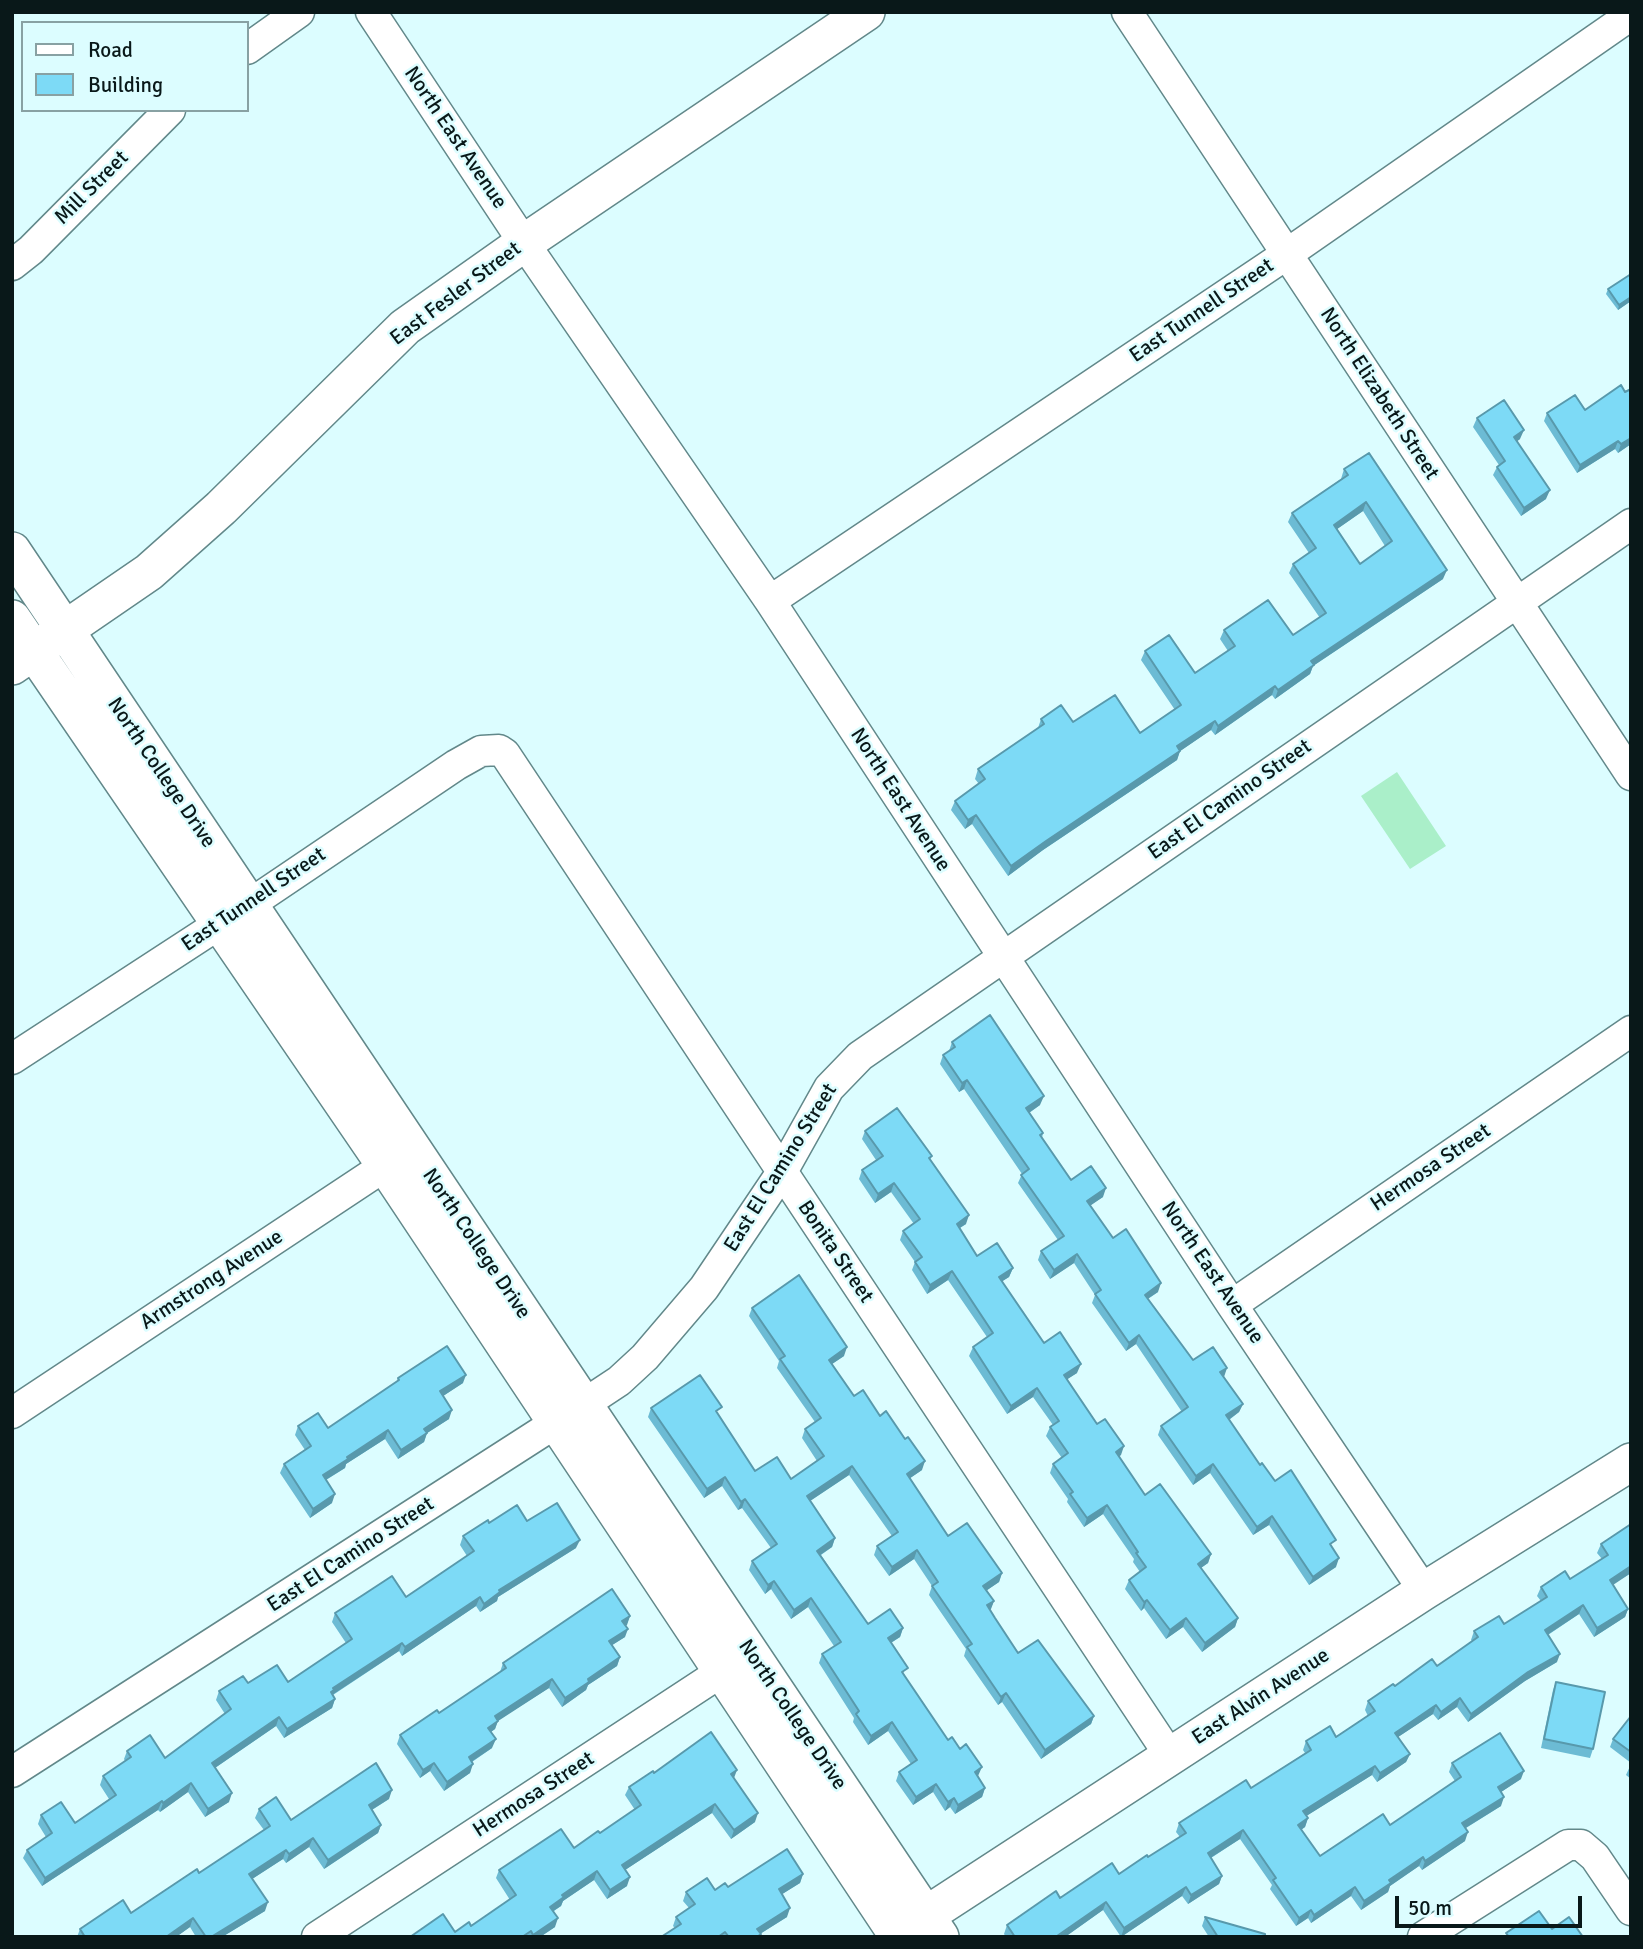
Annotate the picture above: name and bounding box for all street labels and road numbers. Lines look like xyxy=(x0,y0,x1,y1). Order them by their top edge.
street label: North East Avenue xyxy=(398,62,512,214)
street label: Mill Street xyxy=(50,146,134,230)
street label: East Fesler Street xyxy=(386,237,526,351)
street label: East Tunnell Street xyxy=(1125,253,1279,369)
street label: North Elizabeth Street xyxy=(1314,303,1444,485)
street label: North College Drive xyxy=(101,693,221,853)
street label: North East Avenue xyxy=(844,724,956,876)
street label: East El Camino Street xyxy=(1144,734,1316,866)
street label: East Tunnell Street xyxy=(177,842,331,958)
street label: East El Camino Street xyxy=(719,1079,843,1257)
street label: Hermosa Street xyxy=(1366,1119,1496,1217)
street label: North College Drive xyxy=(416,1164,536,1324)
street label: Bonita Street xyxy=(792,1196,878,1308)
street label: North East Avenue xyxy=(1155,1197,1269,1349)
street label: Armstrong Avenue xyxy=(136,1225,288,1335)
street label: East El Camino Street xyxy=(263,1492,439,1618)
street label: North College Drive xyxy=(732,1635,852,1795)
street label: East Alvin Avenue xyxy=(1188,1643,1334,1751)
street label: Hermosa Street xyxy=(469,1747,599,1843)

